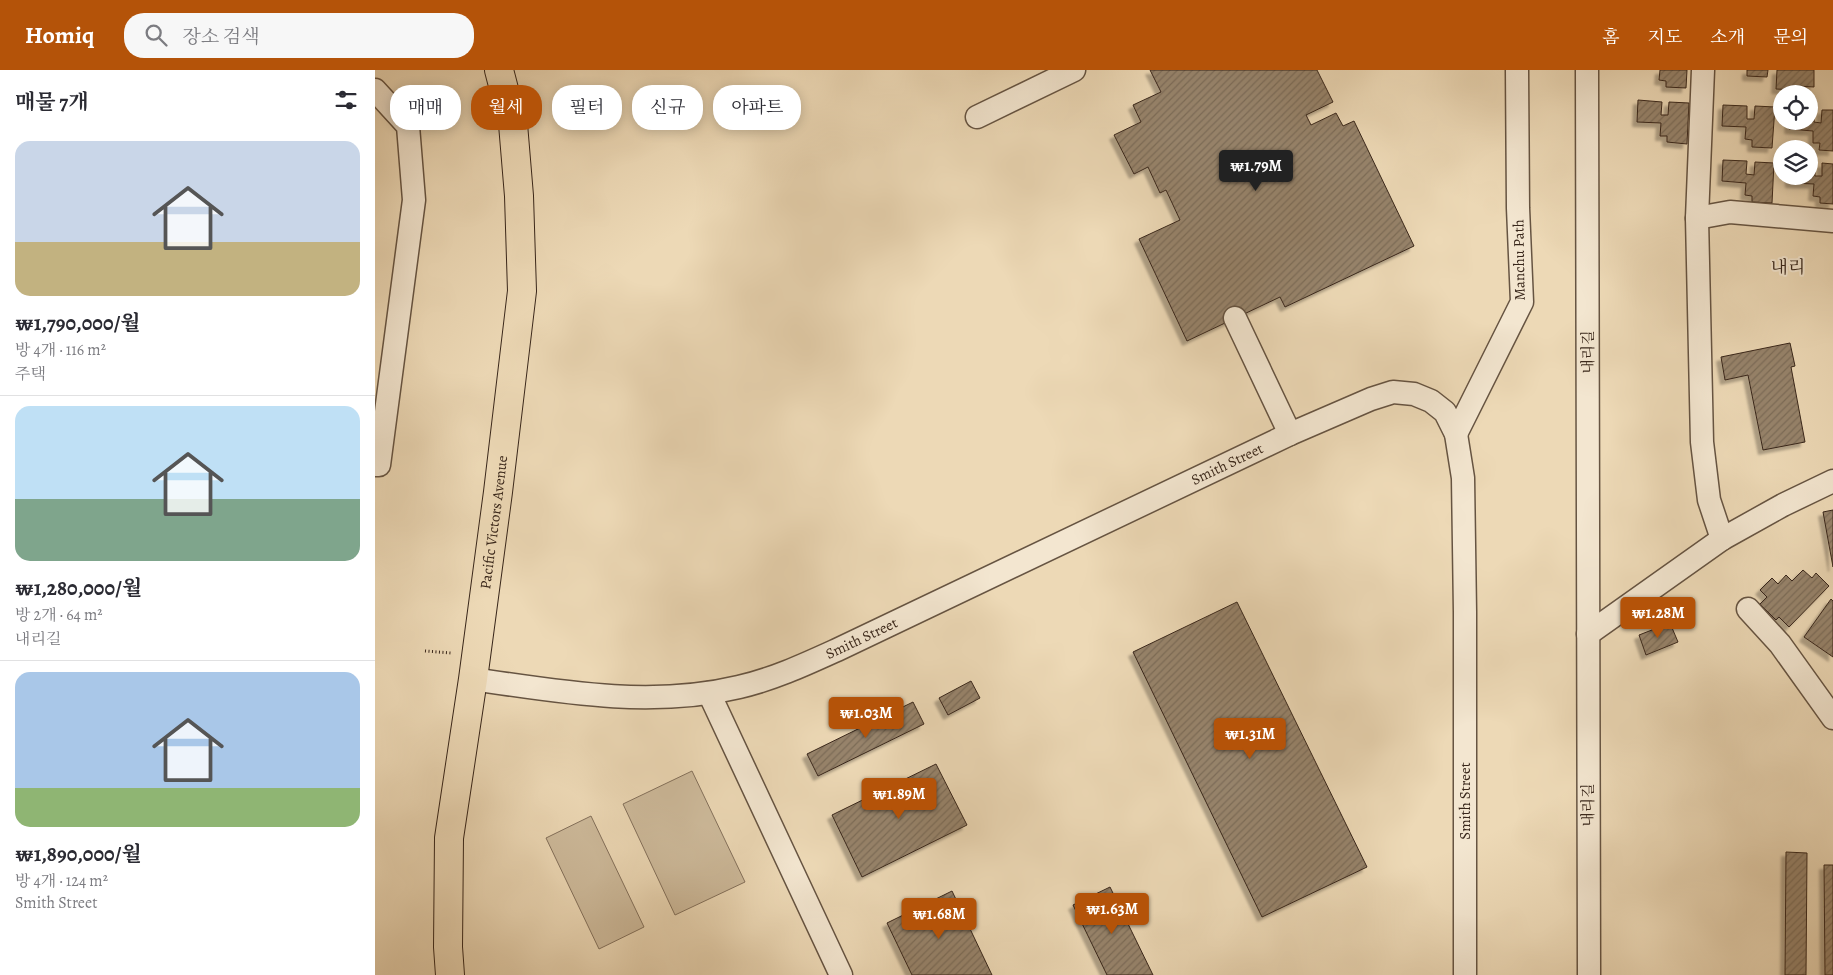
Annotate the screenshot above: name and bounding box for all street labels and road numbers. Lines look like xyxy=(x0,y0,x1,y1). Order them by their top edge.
street label: Manchu Path xyxy=(1508,219,1530,301)
street label: 내리길 xyxy=(1578,330,1598,374)
street label: Smith Street xyxy=(1188,438,1266,490)
street label: Pacific Victors Avenue xyxy=(475,454,512,590)
street label: Smith Street xyxy=(822,613,901,664)
street label: Smith Street xyxy=(1455,762,1475,840)
street label: 내리길 xyxy=(1578,783,1598,827)

